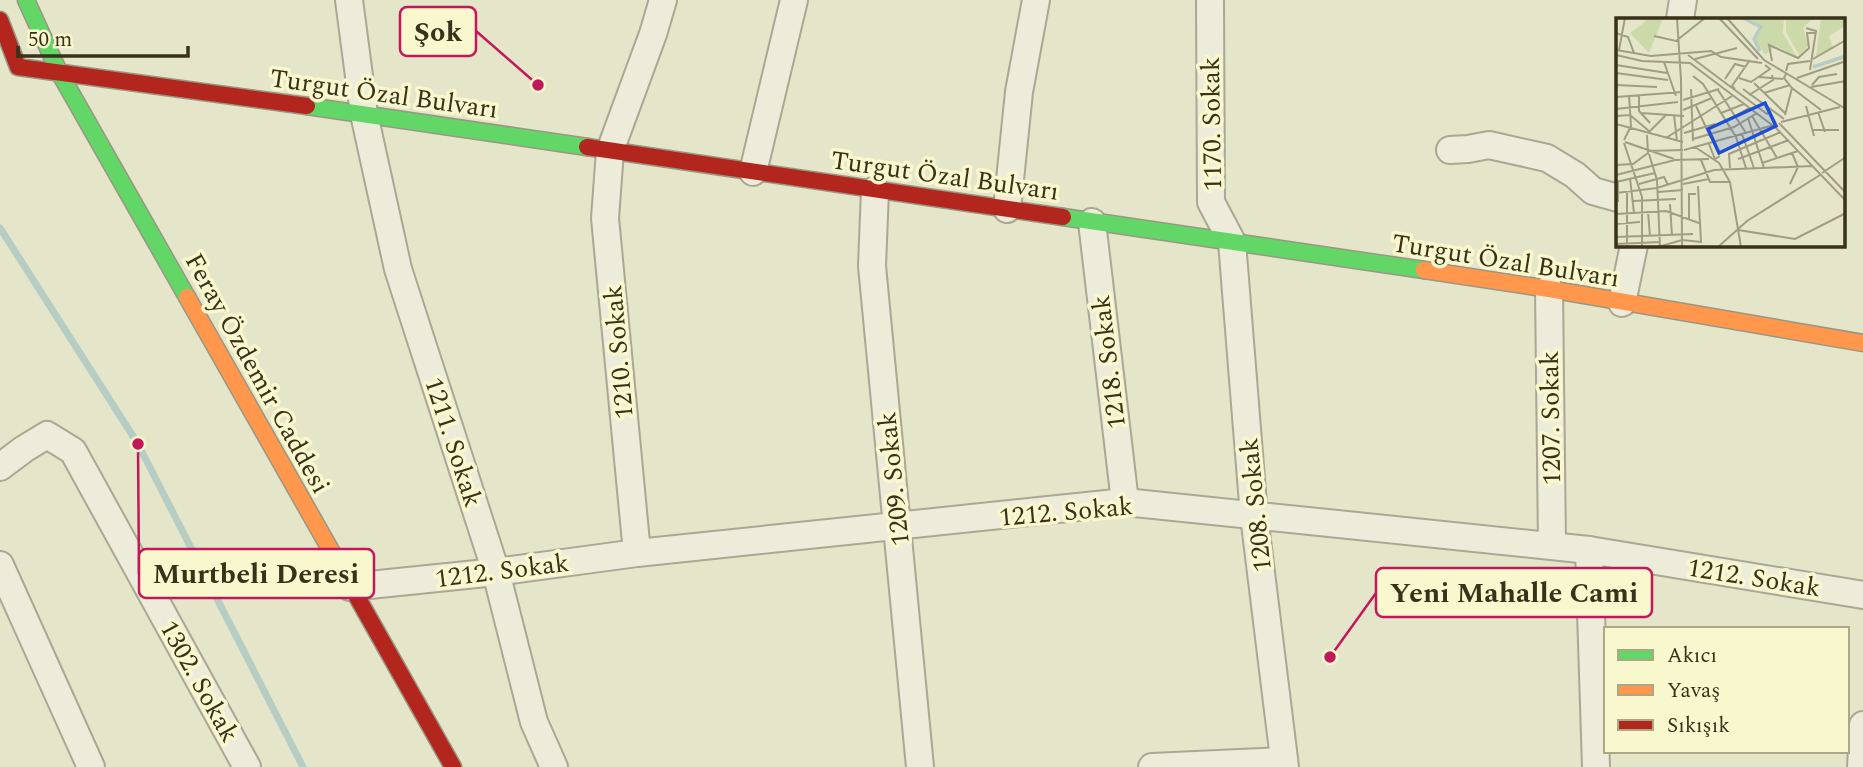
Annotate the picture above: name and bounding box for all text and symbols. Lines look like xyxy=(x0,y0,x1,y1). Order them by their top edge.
callout: Şok xyxy=(400,7,476,56)
text: Şok xyxy=(414,11,462,54)
scale bar xyxy=(18,14,187,58)
inset map xyxy=(1616,18,1846,247)
text: 50 m xyxy=(28,24,72,56)
street label: 1170. Sokak xyxy=(1191,56,1233,192)
street label: Turgut Özal Bulvarı xyxy=(267,58,500,130)
street label: Turgut Özal Bulvarı xyxy=(828,140,1061,212)
street label: Turgut Özal Bulvarı xyxy=(1389,223,1623,299)
street label: Feray Özdemir Caddesi xyxy=(174,246,340,501)
street label: 1210. Sokak xyxy=(593,283,645,421)
street label: 1218. Sokak xyxy=(1081,293,1137,431)
street label: 1207. Sokak xyxy=(1530,350,1572,486)
street label: 1211. Sokak xyxy=(413,372,493,512)
street label: 1209. Sokak xyxy=(867,410,921,548)
street label: 1208. Sokak xyxy=(1229,436,1283,574)
street label: 1212. Sokak xyxy=(997,486,1135,538)
street label: 1212. Sokak xyxy=(433,543,571,599)
street label: 1212. Sokak xyxy=(1684,548,1823,608)
callout: Murtbeli Deresi xyxy=(139,549,374,598)
text: Murtbeli Deresi xyxy=(153,553,359,596)
callout: Yeni Mahalle Cami xyxy=(1376,568,1652,617)
text: Yeni Mahalle Cami xyxy=(1390,572,1638,615)
street label: 1302. Sokak xyxy=(149,613,249,750)
legend xyxy=(1604,627,1849,753)
text: Akıcı xyxy=(1667,640,1717,672)
text: Yavaş xyxy=(1667,675,1720,707)
text: Sıkışık xyxy=(1667,710,1730,742)

